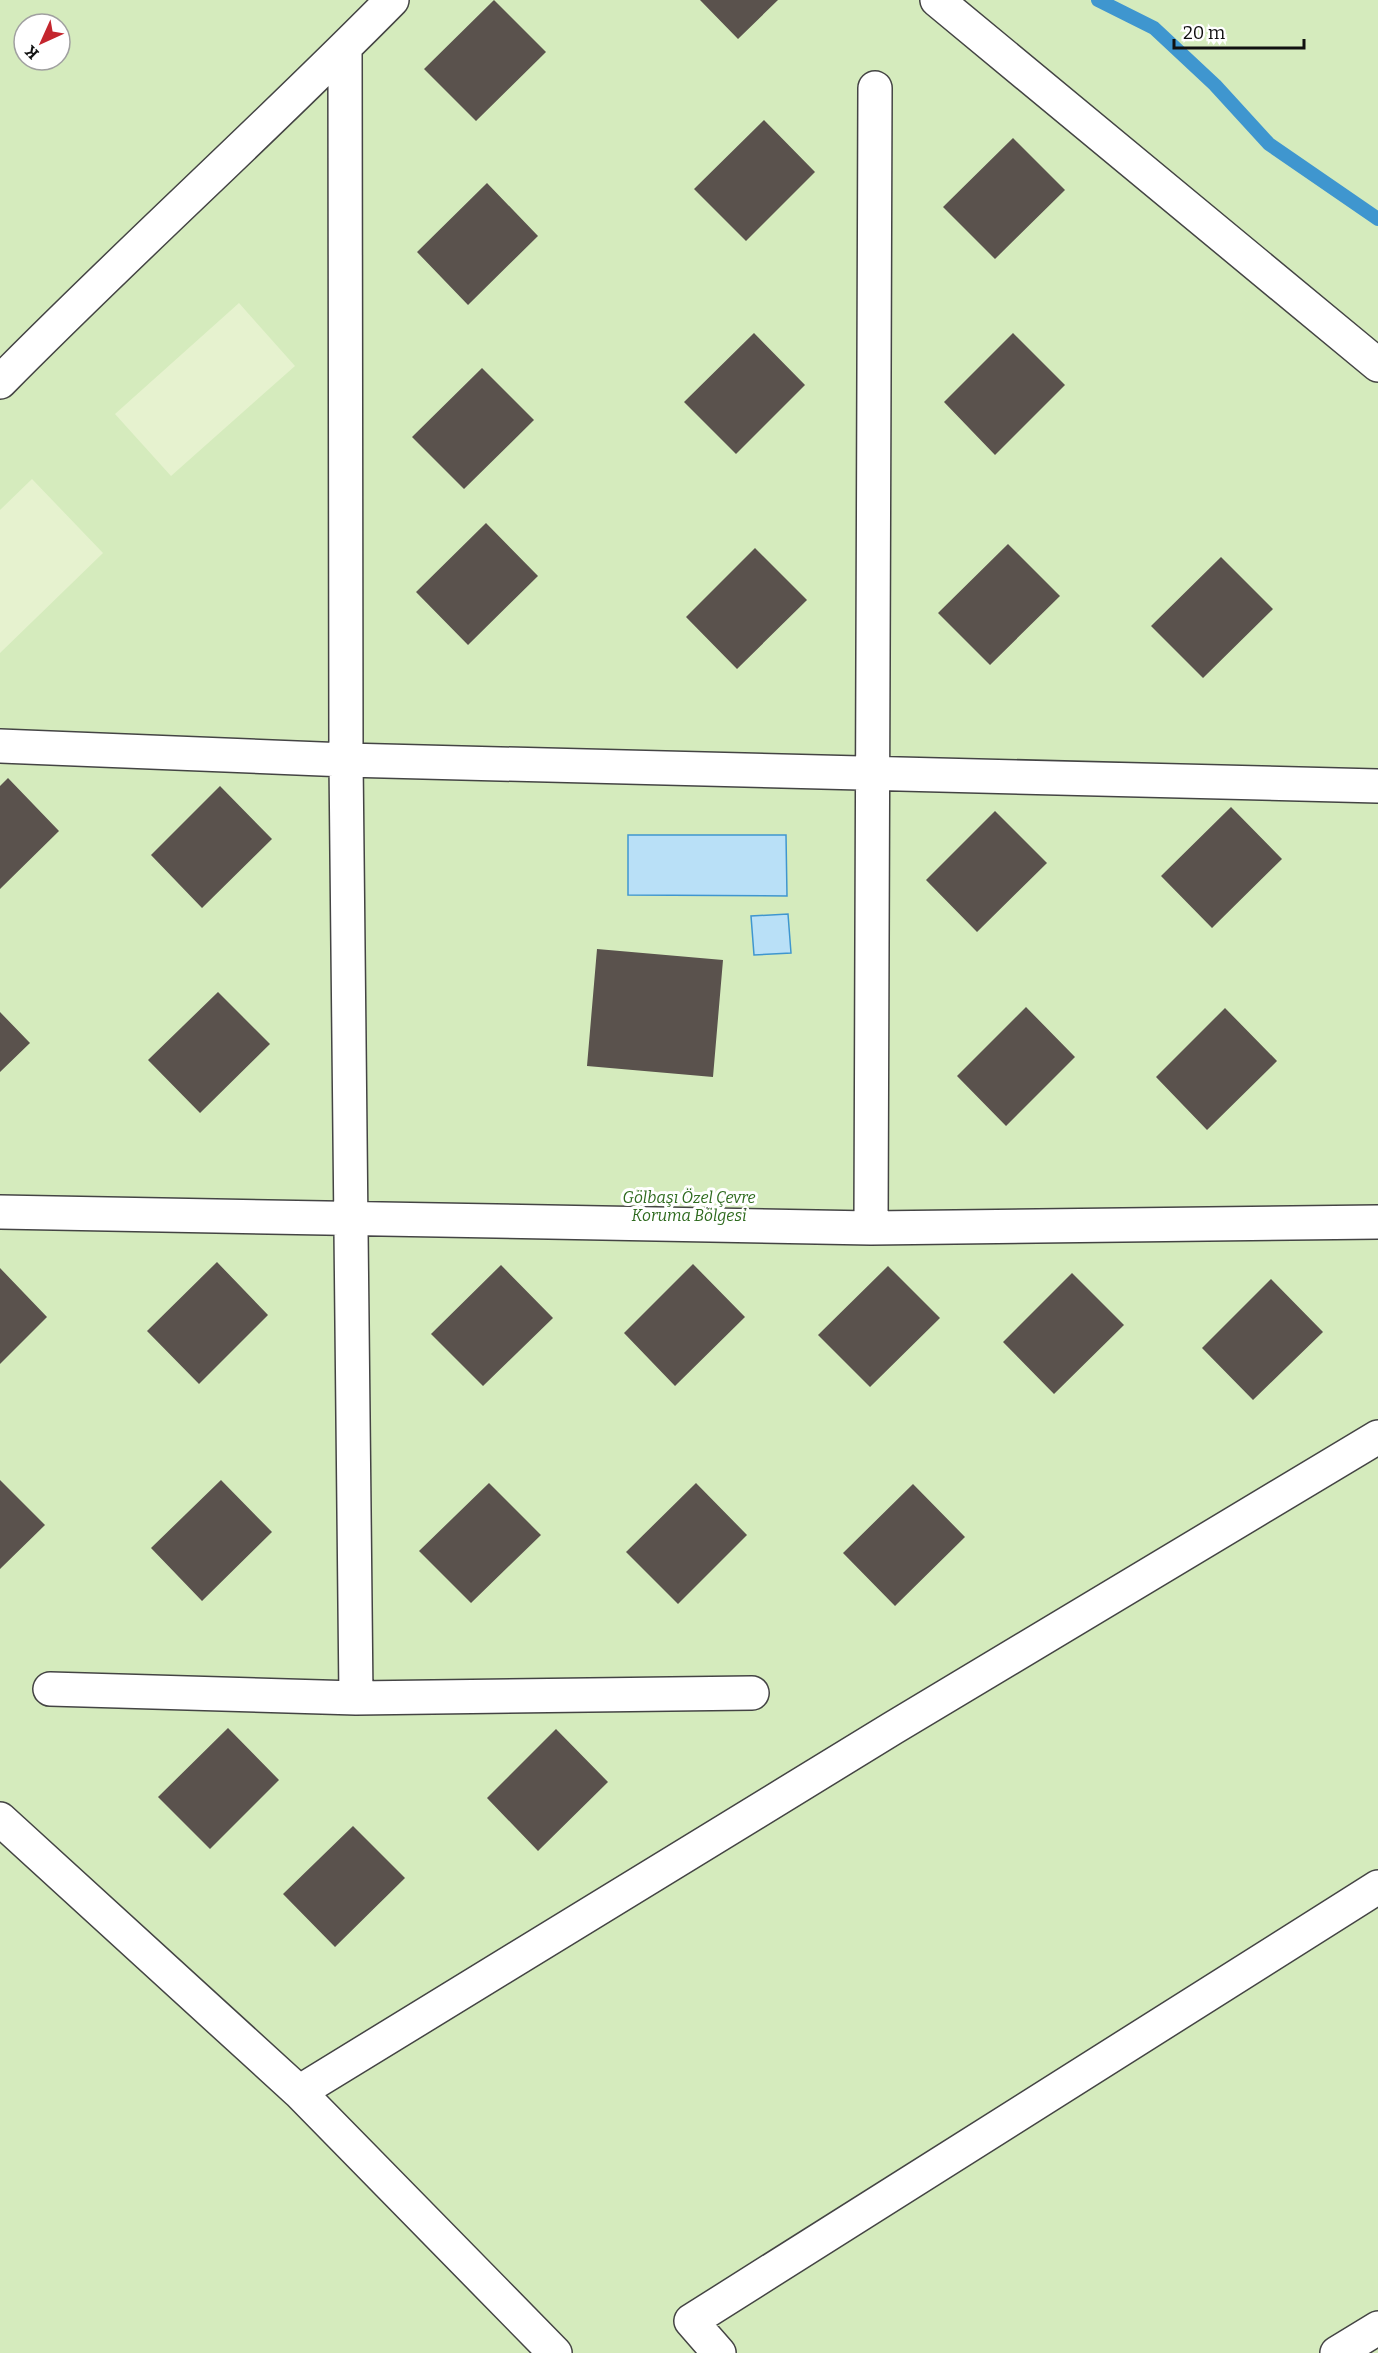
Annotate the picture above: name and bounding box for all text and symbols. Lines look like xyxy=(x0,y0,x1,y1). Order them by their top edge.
north arrow xyxy=(12,12,72,72)
scale bar xyxy=(1174,12,1304,50)
text: 20 m xyxy=(1183,22,1225,44)
text: K xyxy=(21,41,43,63)
park label: Gölbaşı Özel Çevre Koruma Bölgesi xyxy=(623,1188,755,1225)

